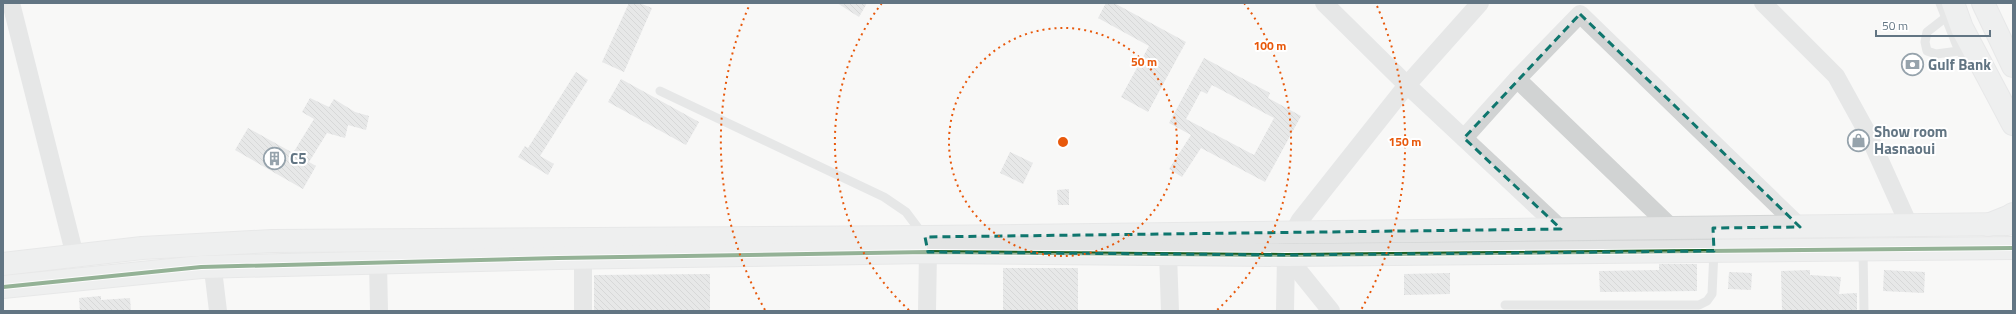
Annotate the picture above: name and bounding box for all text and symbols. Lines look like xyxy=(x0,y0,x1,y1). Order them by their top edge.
scale bar xyxy=(1876,12,1990,38)
text: 50 m xyxy=(1882,16,1908,35)
text: 100 m xyxy=(1254,36,1286,55)
bank icon: Gulf Bank xyxy=(1900,51,1926,77)
text: 50 m xyxy=(1131,52,1157,71)
place label: Gulf Bank xyxy=(1928,53,1991,76)
place label: Show room Hasnaoui xyxy=(1874,120,1947,160)
shop icon: Show room Hasnaoui xyxy=(1845,127,1871,153)
text: 150 m xyxy=(1389,132,1421,151)
centre of rings xyxy=(1056,135,1070,149)
building icon: C5 xyxy=(262,145,288,171)
place label: C5 xyxy=(290,147,307,170)

